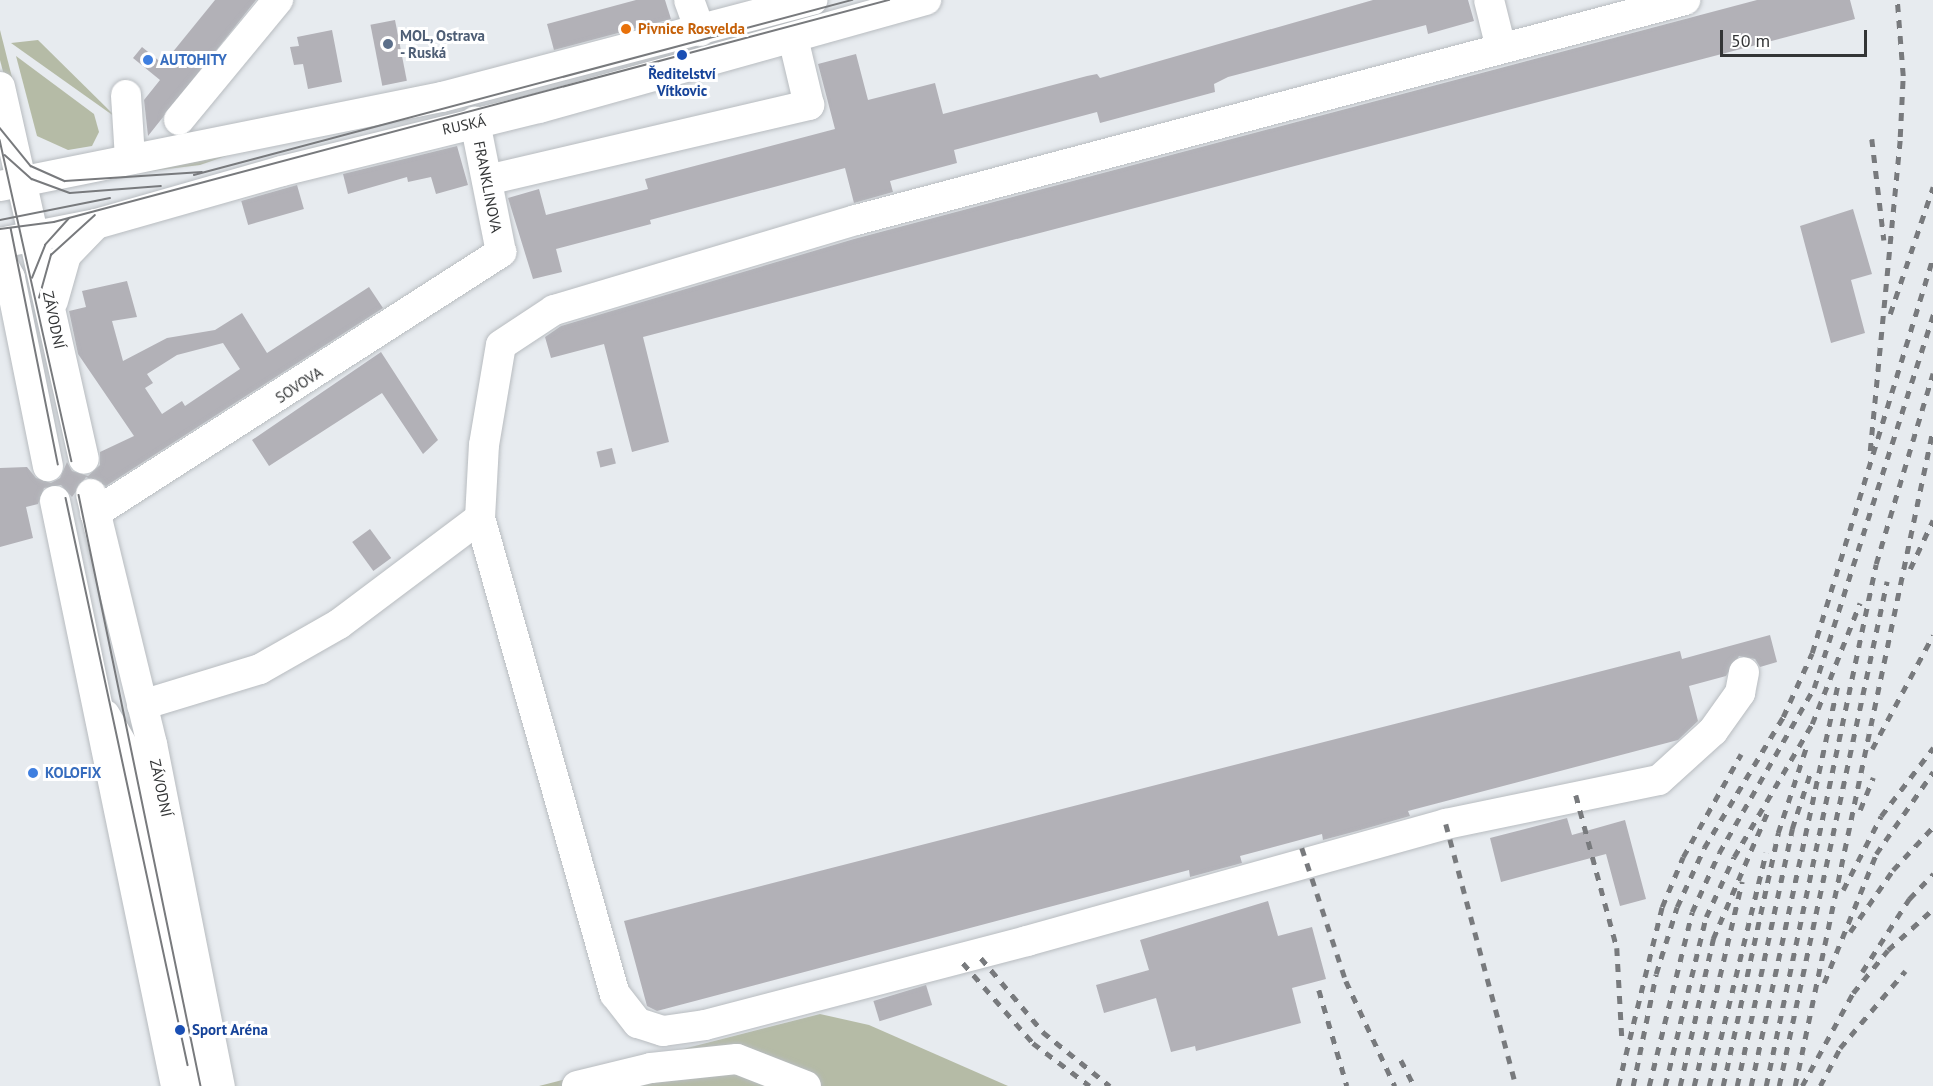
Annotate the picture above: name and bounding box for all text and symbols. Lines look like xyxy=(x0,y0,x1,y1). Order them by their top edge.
scale bar xyxy=(1723,18,1870,56)
place label: Pivnice Rosvelda xyxy=(638,20,745,38)
marker: Pivnice Rosvelda xyxy=(619,22,633,36)
place label: MOL, Ostrava - Ruská xyxy=(400,26,486,61)
text: 50 m xyxy=(1731,29,1770,52)
marker: MOL, Ostrava - Ruská xyxy=(381,37,395,51)
marker: Ředitelství Vítkovic xyxy=(675,48,689,62)
place label: AUTOHITY xyxy=(160,51,227,69)
marker: AUTOHITY xyxy=(141,53,155,67)
place label: Ředitelství Vítkovic xyxy=(648,64,716,99)
street label: RUSKÁ xyxy=(441,112,487,138)
street label: FRANKLINOVA xyxy=(470,140,506,234)
street label: ZÁVODNÍ xyxy=(39,289,69,351)
street label: SOVOVA xyxy=(272,363,326,407)
street label: ZÁVODNÍ xyxy=(146,757,176,819)
place label: KOLOFIX xyxy=(45,764,101,782)
marker: KOLOFIX xyxy=(26,766,40,780)
place label: Sport Aréna xyxy=(192,1021,268,1039)
marker: Sport Aréna xyxy=(173,1023,187,1037)

